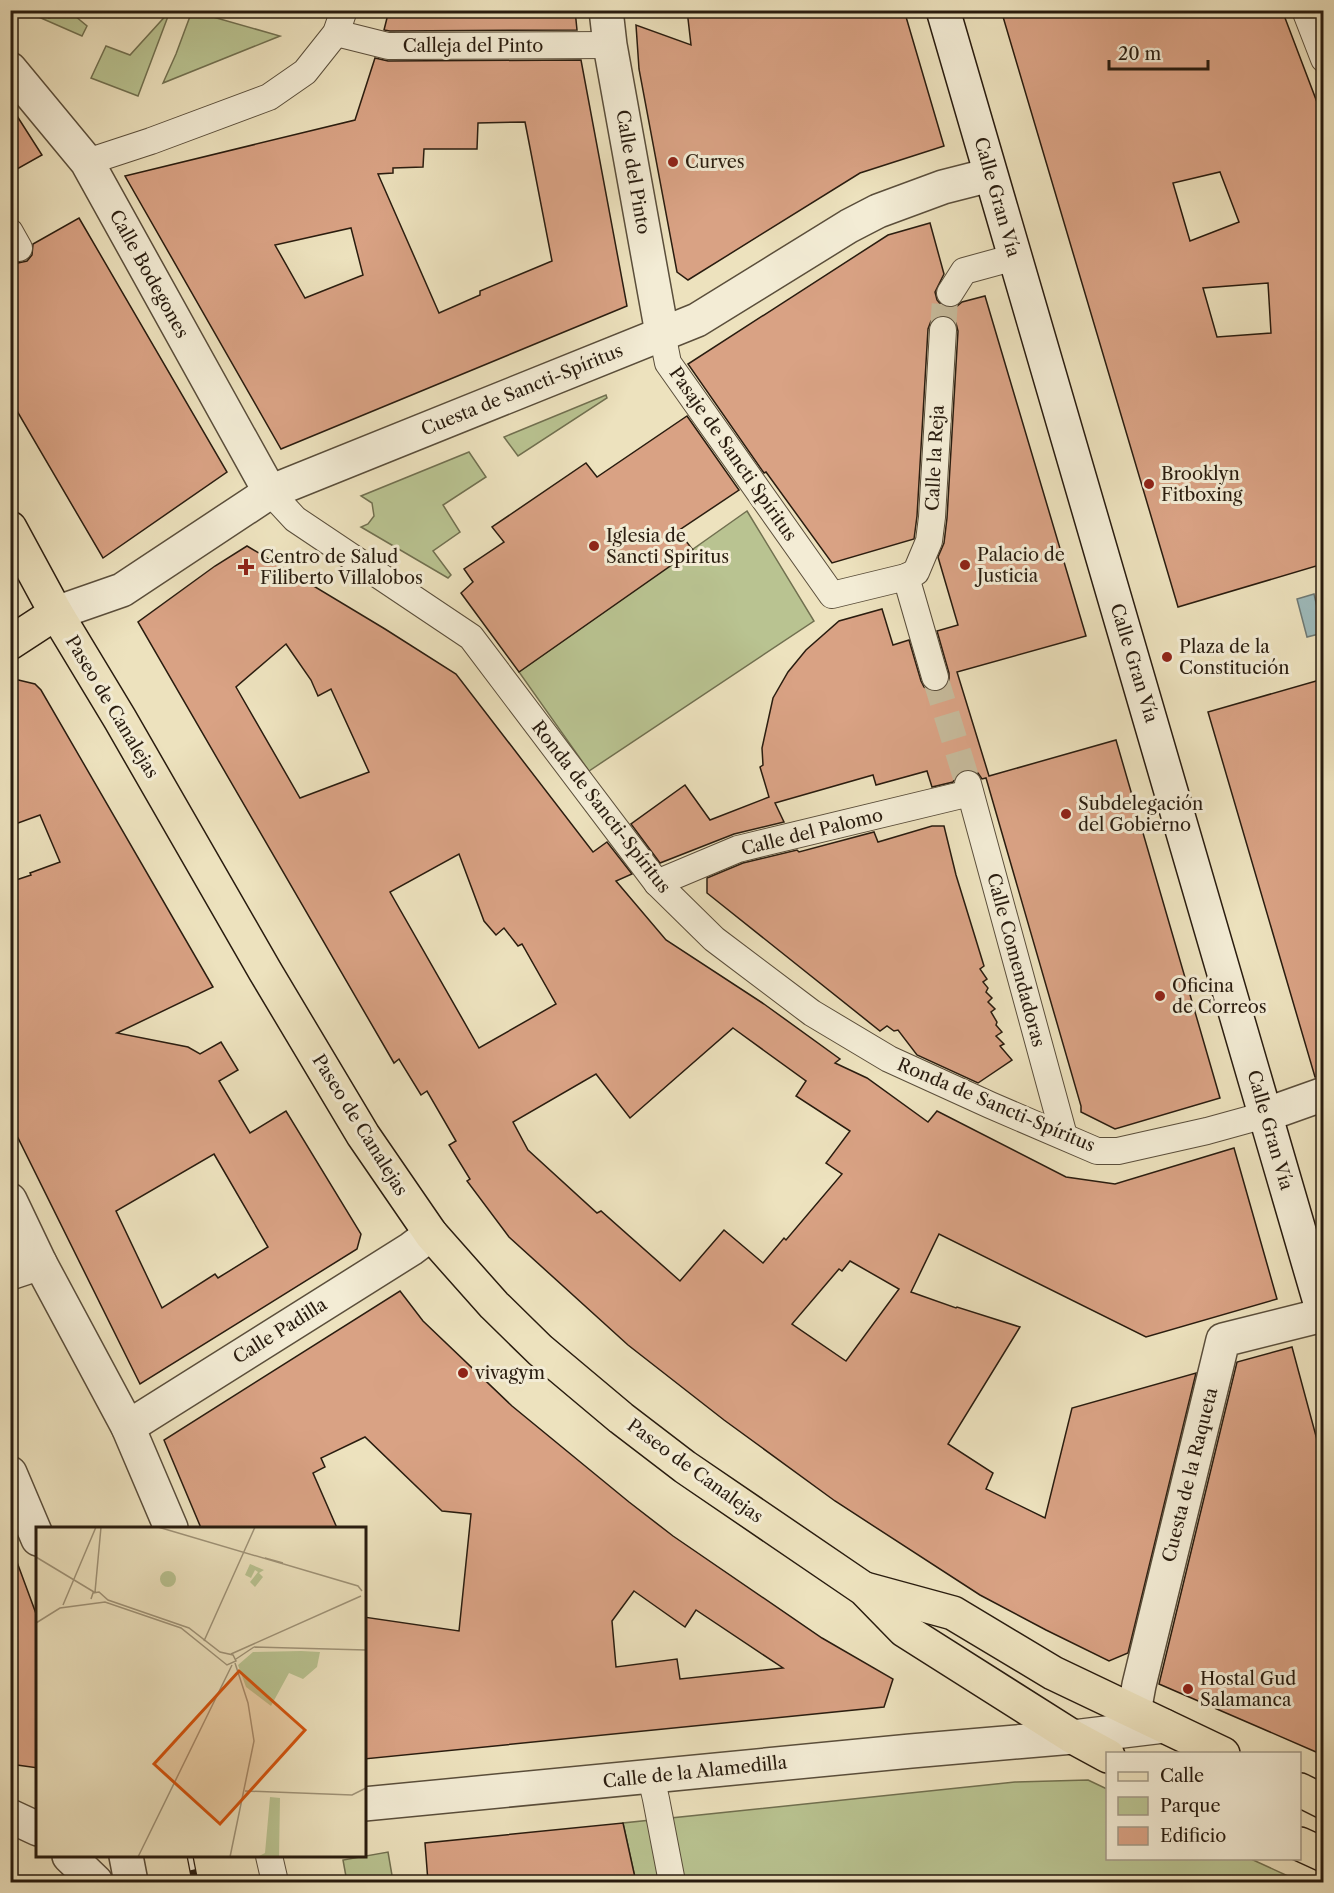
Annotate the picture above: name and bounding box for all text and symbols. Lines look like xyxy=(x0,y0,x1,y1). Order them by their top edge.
scale bar xyxy=(1109,33,1208,71)
street label: Calleja del Pinto xyxy=(403,35,543,57)
text: 20 m xyxy=(1118,43,1162,65)
street label: Calle del Pinto xyxy=(611,108,655,236)
street label: Calle Gran Vía xyxy=(969,135,1025,260)
place label: Curves xyxy=(685,151,745,173)
marker: Curves xyxy=(666,155,680,169)
street label: Calle Bodegones xyxy=(105,206,193,342)
street label: Cuesta de Sancti-Spíritus xyxy=(418,339,626,441)
street label: Pasaje de Sancti Spíritus xyxy=(664,363,802,545)
street label: Calle la Reja xyxy=(921,404,949,512)
place label: Brooklyn Fitboxing xyxy=(1161,463,1243,506)
marker: Brooklyn Fitboxing xyxy=(1142,477,1156,491)
place label: Iglesia de Sancti Spiritus xyxy=(606,525,729,568)
marker: Iglesia de Sancti Spiritus xyxy=(587,539,601,553)
place label: Palacio de Justicia xyxy=(974,544,1065,587)
place label: Centro de Salud Filiberto Villalobos xyxy=(260,546,423,589)
marker: Centro de Salud Filiberto Villalobos xyxy=(237,558,255,576)
marker: Palacio de Justicia xyxy=(958,558,972,572)
street label: Calle Gran Vía xyxy=(1105,601,1163,726)
street label: Paseo de Canalejas xyxy=(61,632,163,782)
place label: Plaza de la Constitución xyxy=(1179,636,1289,679)
marker: Plaza de la Constitución xyxy=(1160,650,1174,664)
street label: Ronda de Sancti-Spíritus xyxy=(527,716,675,898)
place label: Subdelegación del Gobierno xyxy=(1078,793,1203,836)
street label: Calle del Palomo xyxy=(739,804,885,860)
marker: Subdelegación del Gobierno xyxy=(1059,807,1073,821)
street label: Calle Comendadoras xyxy=(982,871,1050,1049)
place label: Oficina de Correos xyxy=(1172,975,1267,1018)
marker: Oficina de Correos xyxy=(1153,989,1167,1003)
street label: Paseo de Canalejas xyxy=(308,1050,412,1200)
street label: Ronda de Sancti-Spíritus xyxy=(894,1053,1098,1157)
street label: Calle Gran Vía xyxy=(1242,1068,1298,1193)
street label: Calle Padilla xyxy=(229,1293,331,1369)
place label: vivagym xyxy=(474,1362,545,1384)
marker: vivagym xyxy=(456,1366,470,1380)
street label: Cuesta de la Raqueta xyxy=(1158,1385,1222,1565)
street label: Paseo de Canalejas xyxy=(623,1414,767,1528)
inset map xyxy=(36,1527,366,1857)
place label: Hostal Gud Salamanca xyxy=(1200,1668,1296,1711)
marker: Hostal Gud Salamanca xyxy=(1181,1682,1195,1696)
street label: Calle de la Alamedilla xyxy=(602,1751,789,1793)
legend xyxy=(1106,1752,1301,1860)
text: Calle xyxy=(1160,1765,1204,1787)
text: Parque xyxy=(1160,1795,1221,1817)
text: Edificio xyxy=(1160,1825,1226,1847)

